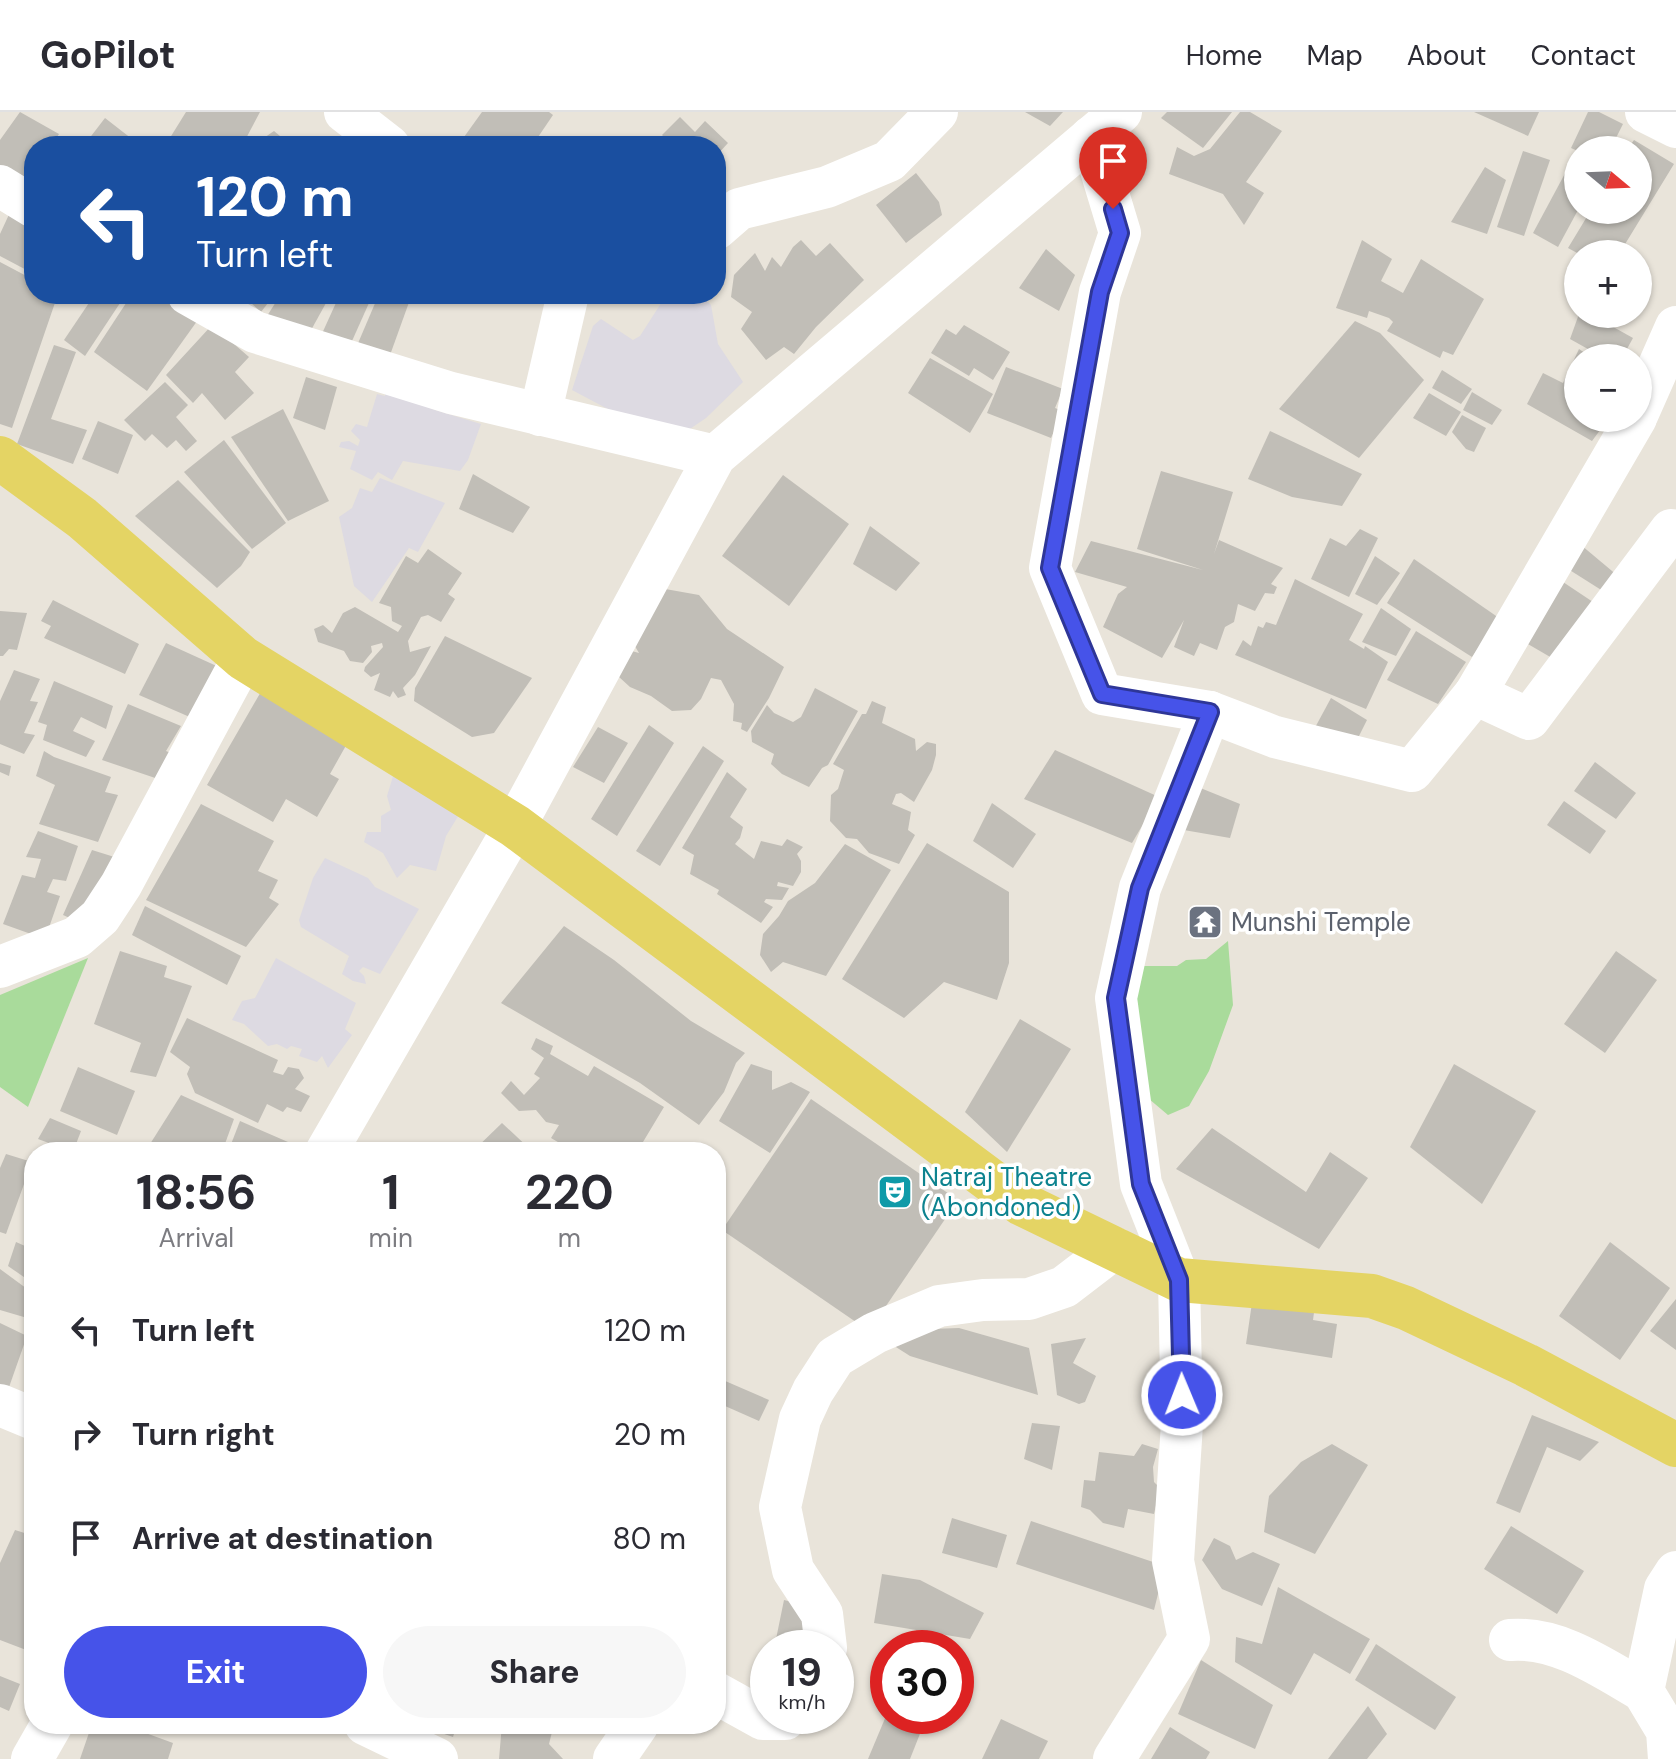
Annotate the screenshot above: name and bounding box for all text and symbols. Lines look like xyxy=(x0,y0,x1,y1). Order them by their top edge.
text: GoPilot xyxy=(40,30,176,80)
text: Home xyxy=(1186,37,1262,74)
text: Map xyxy=(1306,37,1363,74)
text: About xyxy=(1407,37,1486,74)
text: Contact xyxy=(1530,37,1636,74)
pin xyxy=(1079,127,1147,209)
north arrow xyxy=(1564,136,1652,224)
map controls xyxy=(1564,136,1652,432)
icon: arrive xyxy=(1091,139,1135,183)
text: 120 m xyxy=(196,160,354,233)
icon: left xyxy=(64,168,168,272)
text: Turn left xyxy=(196,231,333,278)
button: + xyxy=(1564,240,1652,328)
button: − xyxy=(1564,344,1652,432)
temple icon: Munshi Temple xyxy=(1186,903,1224,941)
place label: Munshi Temple xyxy=(1231,905,1411,939)
place label: Natraj Theatre (Abondoned) xyxy=(921,1160,1092,1224)
text: 18:56 xyxy=(136,1161,256,1224)
text: 1 xyxy=(382,1161,399,1224)
text: 220 xyxy=(525,1161,614,1224)
theatre icon: Natraj Theatre (Abondoned) xyxy=(876,1173,914,1211)
text: Arrival xyxy=(158,1221,234,1255)
text: min xyxy=(369,1221,413,1255)
text: m xyxy=(558,1221,581,1255)
icon: left xyxy=(64,1308,108,1352)
text: Turn left xyxy=(132,1311,255,1350)
text: 120 m xyxy=(604,1311,686,1350)
position arrow xyxy=(1140,1353,1224,1437)
icon: right xyxy=(64,1412,108,1456)
text: Turn right xyxy=(132,1415,275,1454)
text: 20 m xyxy=(614,1415,686,1454)
icon: arrive xyxy=(64,1516,108,1560)
text: Arrive at destination xyxy=(132,1519,433,1558)
text: 80 m xyxy=(613,1519,686,1558)
button: Exit xyxy=(64,1626,367,1718)
button: Share xyxy=(383,1626,686,1718)
speed limit sign: 30 xyxy=(870,1630,974,1734)
text: 19 xyxy=(782,1646,822,1698)
text: km/h xyxy=(778,1689,826,1715)

